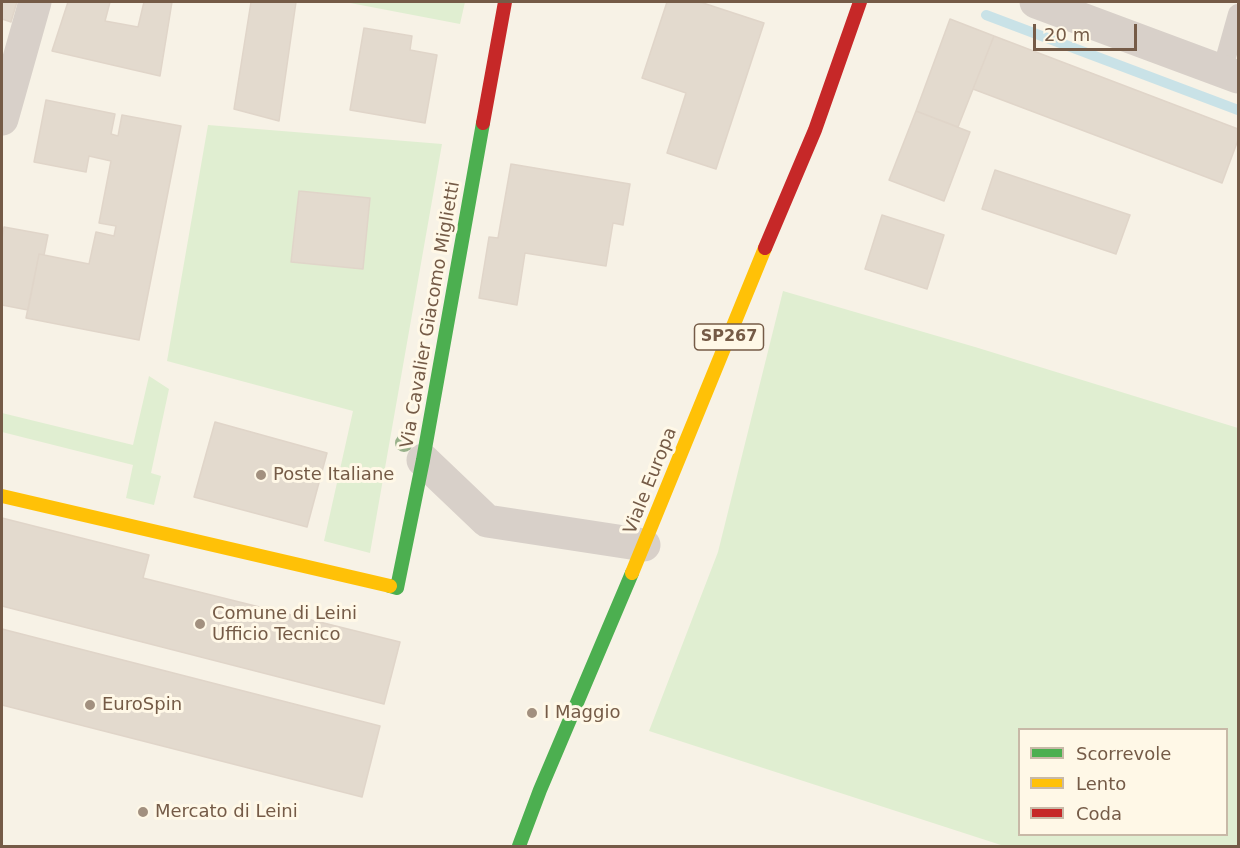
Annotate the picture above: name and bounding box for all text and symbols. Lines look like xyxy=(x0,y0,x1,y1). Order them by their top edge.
scale bar xyxy=(1036,12,1140,50)
text: 20 m xyxy=(1044,24,1090,45)
street label: Via Cavalier Giacomo Miglietti xyxy=(397,180,465,450)
road number: SP267 xyxy=(694,324,764,350)
street label: Viale Europa xyxy=(620,425,682,537)
place label: Poste Italiane xyxy=(273,464,394,486)
marker: Poste Italiane xyxy=(254,468,268,482)
place label: Comune di Leini Ufficio Tecnico xyxy=(212,603,357,646)
marker: Comune di Leini Ufficio Tecnico xyxy=(193,617,207,631)
place label: EuroSpin xyxy=(102,694,182,716)
marker: EuroSpin xyxy=(83,698,97,712)
place label: I Maggio xyxy=(544,702,620,724)
marker: I Maggio xyxy=(525,706,539,720)
legend xyxy=(1018,728,1228,836)
text: Scorrevole xyxy=(1076,743,1171,764)
text: Lento xyxy=(1076,773,1126,794)
place label: Mercato di Leini xyxy=(155,801,298,823)
text: Coda xyxy=(1076,803,1122,824)
marker: Mercato di Leini xyxy=(136,805,150,819)

